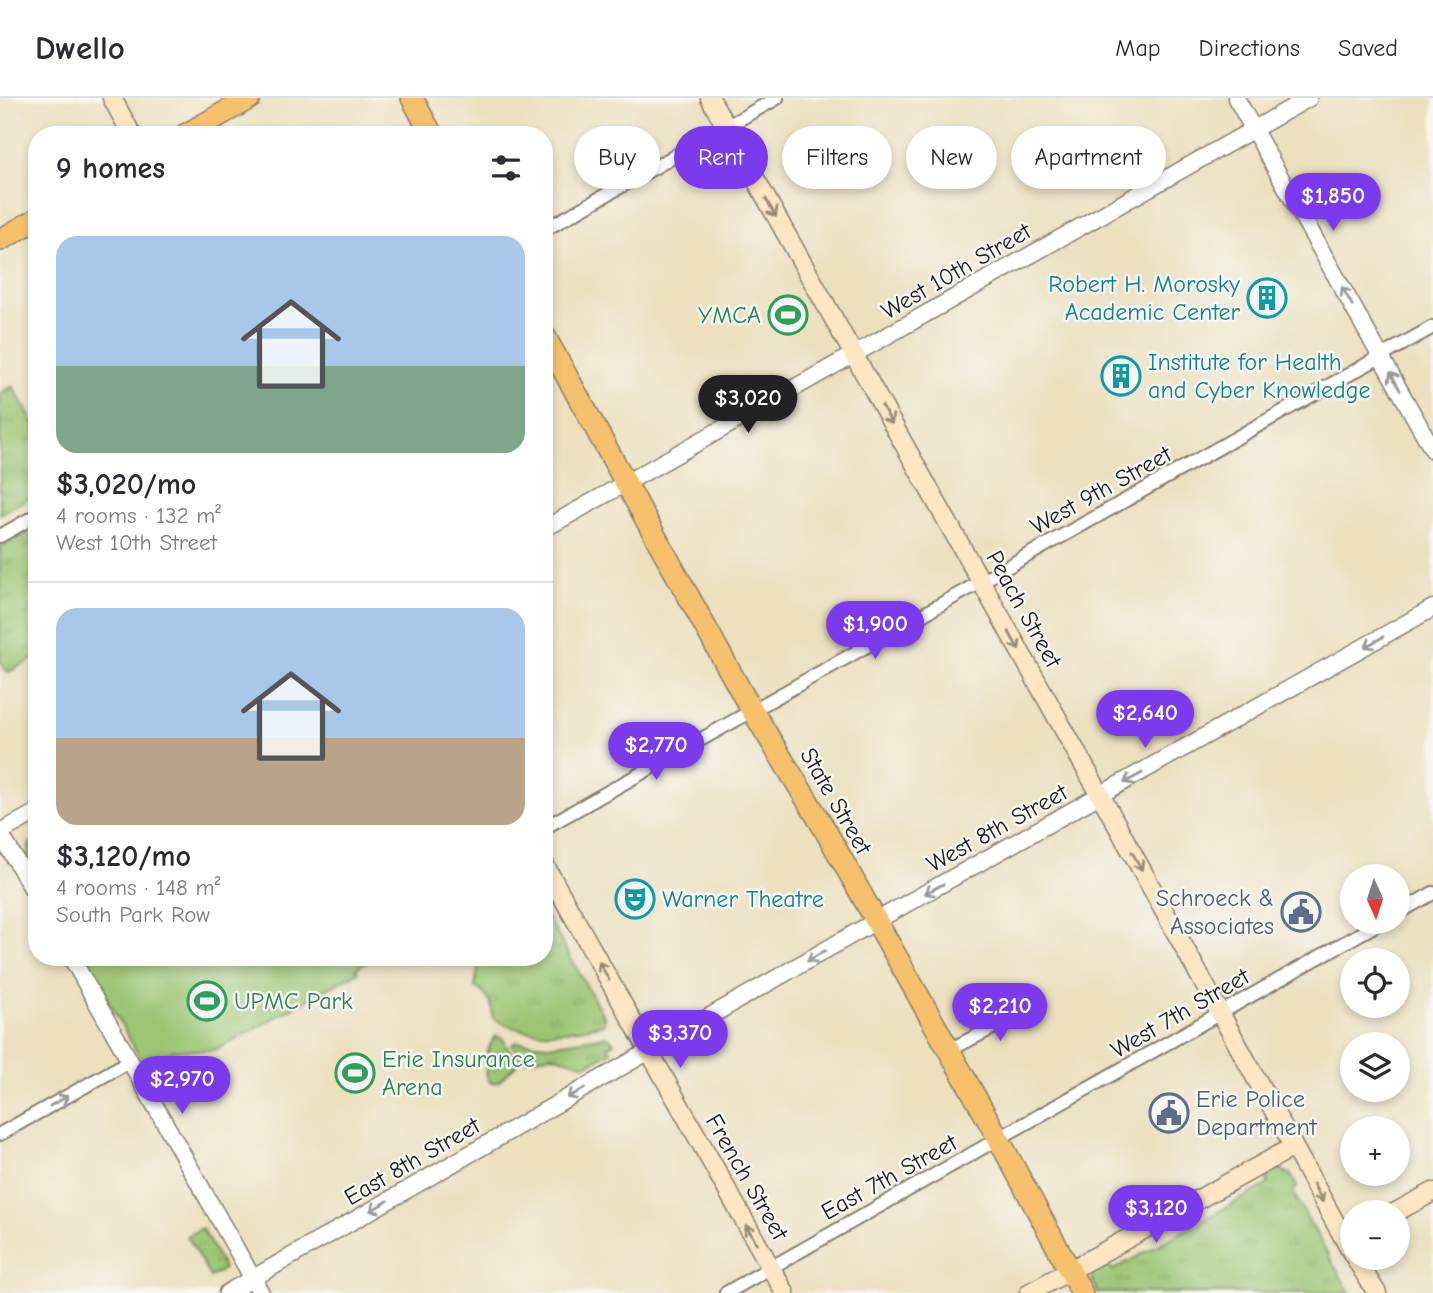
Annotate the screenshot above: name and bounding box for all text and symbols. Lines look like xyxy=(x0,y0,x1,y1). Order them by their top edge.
text: Dwello xyxy=(35,29,125,67)
text: Map xyxy=(1115,34,1161,62)
text: Directions xyxy=(1199,34,1300,62)
text: Saved xyxy=(1338,34,1398,62)
chip: Buy xyxy=(574,126,660,189)
chip: Rent xyxy=(674,126,768,189)
chip: Filters xyxy=(782,126,892,189)
chip: New xyxy=(906,126,997,189)
chip: Apartment xyxy=(1011,126,1166,189)
icon: filters xyxy=(487,149,525,187)
text: 9 homes xyxy=(56,151,165,186)
pin: $1,850 xyxy=(1276,174,1390,233)
text: $1,850 xyxy=(1301,182,1365,209)
one-way arrow xyxy=(764,197,778,217)
street label: West 10th Street xyxy=(876,216,1037,325)
place label: Robert H. Morosky Academic Center xyxy=(1048,270,1240,326)
building icon: Robert H. Morosky Academic Center xyxy=(1246,277,1288,319)
icon: home xyxy=(228,281,354,407)
one-way arrow xyxy=(1340,287,1354,307)
sports icon: YMCA xyxy=(767,294,809,336)
place label: YMCA xyxy=(698,301,761,329)
place label: Institute for Health and Cyber Knowledge xyxy=(1148,348,1371,404)
building icon: Institute for Health and Cyber Knowledge xyxy=(1100,355,1142,397)
one-way arrow xyxy=(1388,372,1402,392)
pin: $3,020 xyxy=(691,376,805,435)
text: $3,020 xyxy=(714,384,782,411)
one-way arrow xyxy=(881,404,894,425)
street label: West 9th Street xyxy=(1026,439,1177,540)
text: $3,020/mo xyxy=(56,467,196,502)
text: 4 rooms · 132 m² xyxy=(56,502,221,529)
text: West 10th Street xyxy=(56,529,217,556)
street label: Peach Street xyxy=(980,546,1068,673)
pin: $1,900 xyxy=(818,602,932,661)
text: $1,900 xyxy=(842,610,908,637)
one-way arrow xyxy=(1007,631,1021,651)
one-way arrow xyxy=(1364,635,1384,649)
icon: home xyxy=(228,653,354,779)
pin: $2,640 xyxy=(1088,690,1202,750)
text: $2,640 xyxy=(1112,699,1178,726)
pin: $2,770 xyxy=(599,722,713,782)
text: $2,770 xyxy=(624,731,688,758)
street label: State Street xyxy=(794,743,878,860)
one-way arrow xyxy=(1123,772,1144,785)
street label: West 8th Street xyxy=(922,777,1073,878)
text: $3,120/mo xyxy=(56,839,191,874)
one-way arrow xyxy=(1131,850,1144,871)
north arrow xyxy=(1340,864,1410,934)
map controls xyxy=(1340,864,1410,1270)
text: 4 rooms · 148 m² xyxy=(56,874,220,901)
theatre icon: Warner Theatre xyxy=(614,878,656,920)
one-way arrow xyxy=(925,882,945,896)
place label: Schroeck & Associates xyxy=(1156,884,1274,940)
place label: Warner Theatre xyxy=(662,885,824,913)
public building icon: Schroeck & Associates xyxy=(1280,891,1322,933)
text: South Park Row xyxy=(56,901,210,928)
button: locate xyxy=(1340,948,1410,1018)
one-way arrow xyxy=(806,950,827,963)
street label: West 7th Street xyxy=(1106,961,1255,1064)
one-way arrow xyxy=(597,962,611,982)
sports icon: UPMC Park xyxy=(186,980,228,1022)
pin: $2,210 xyxy=(943,984,1057,1043)
place label: UPMC Park xyxy=(234,987,353,1015)
text: $2,210 xyxy=(968,992,1032,1019)
pin: $3,370 xyxy=(623,1010,737,1070)
text: $3,370 xyxy=(648,1019,712,1046)
button: layers xyxy=(1340,1032,1410,1102)
place label: Erie Insurance Arena xyxy=(382,1045,535,1101)
sports icon: Erie Insurance Arena xyxy=(334,1052,376,1094)
pin: $2,970 xyxy=(125,1056,239,1116)
text: $2,970 xyxy=(149,1065,215,1092)
place label: Erie Police Department xyxy=(1196,1085,1318,1141)
one-way arrow xyxy=(566,1087,587,1100)
public building icon: Erie Police Department xyxy=(1148,1092,1190,1134)
one-way arrow xyxy=(49,1094,69,1108)
street label: French Street xyxy=(700,1109,795,1246)
street label: East 8th Street xyxy=(339,1110,486,1211)
button: + xyxy=(1340,1116,1410,1186)
street label: East 7th Street xyxy=(816,1128,963,1226)
one-way arrow xyxy=(1312,1183,1326,1203)
pin: $3,120 xyxy=(1099,1186,1213,1245)
text: $3,120 xyxy=(1124,1194,1188,1221)
one-way arrow xyxy=(369,1199,389,1213)
button: − xyxy=(1340,1200,1410,1270)
one-way arrow xyxy=(743,1225,757,1245)

